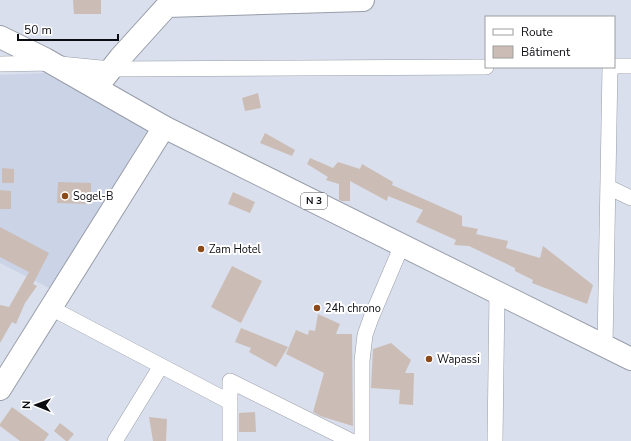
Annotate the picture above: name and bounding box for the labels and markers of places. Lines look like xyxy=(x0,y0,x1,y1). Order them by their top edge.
place label: Sogel-B xyxy=(73,189,113,204)
marker: Sogel-B xyxy=(60,191,70,201)
place label: Zam Hotel xyxy=(209,242,262,257)
marker: Zam Hotel xyxy=(196,244,206,254)
place label: 24h chrono xyxy=(325,301,381,316)
marker: 24h chrono xyxy=(312,303,322,313)
place label: Wapassi xyxy=(437,352,480,367)
marker: Wapassi xyxy=(424,354,434,364)

